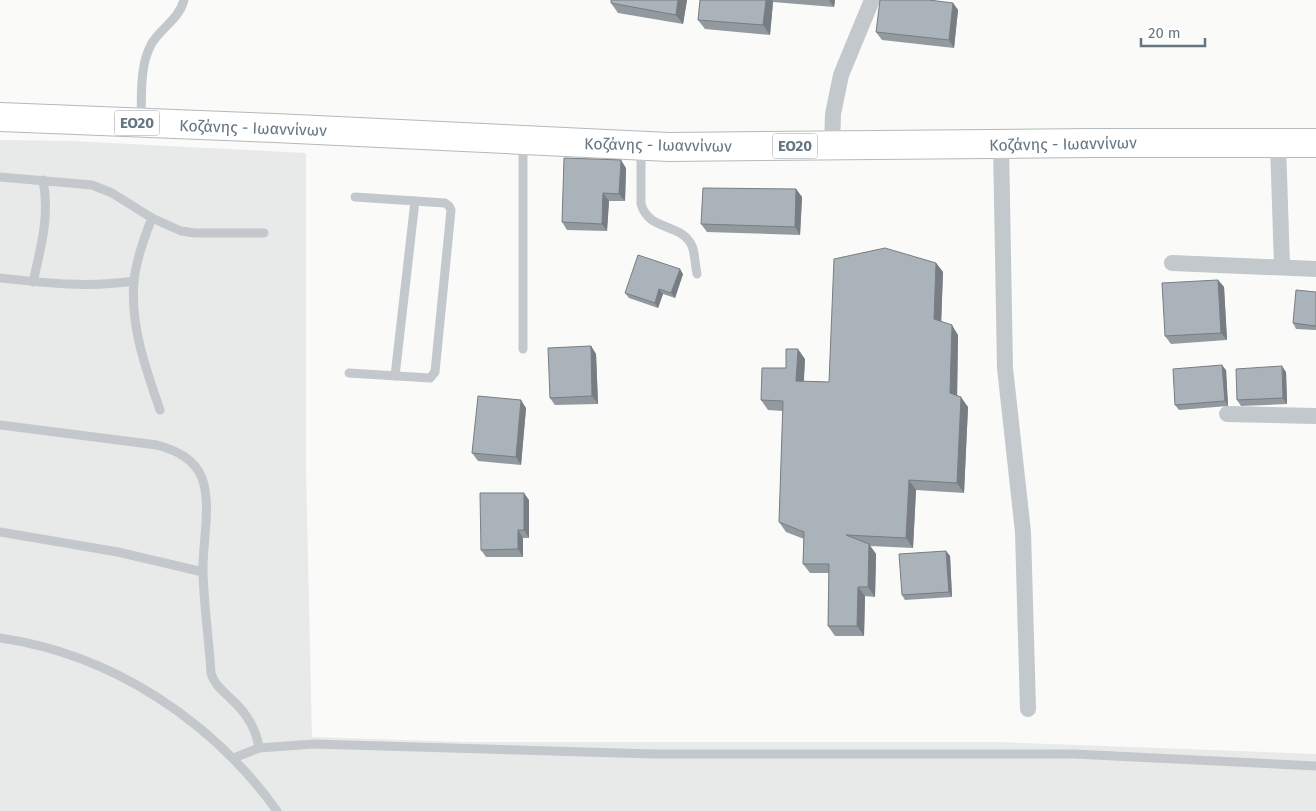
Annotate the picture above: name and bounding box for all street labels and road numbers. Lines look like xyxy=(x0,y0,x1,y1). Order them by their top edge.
road number: ΕΟ20 xyxy=(114,110,160,136)
street label: Κοζάνης - Ιωαννίνων xyxy=(179,116,327,140)
street label: Κοζάνης - Ιωαννίνων xyxy=(989,133,1137,155)
street label: Κοζάνης - Ιωαννίνων xyxy=(584,134,732,156)
road number: ΕΟ20 xyxy=(772,134,818,158)

